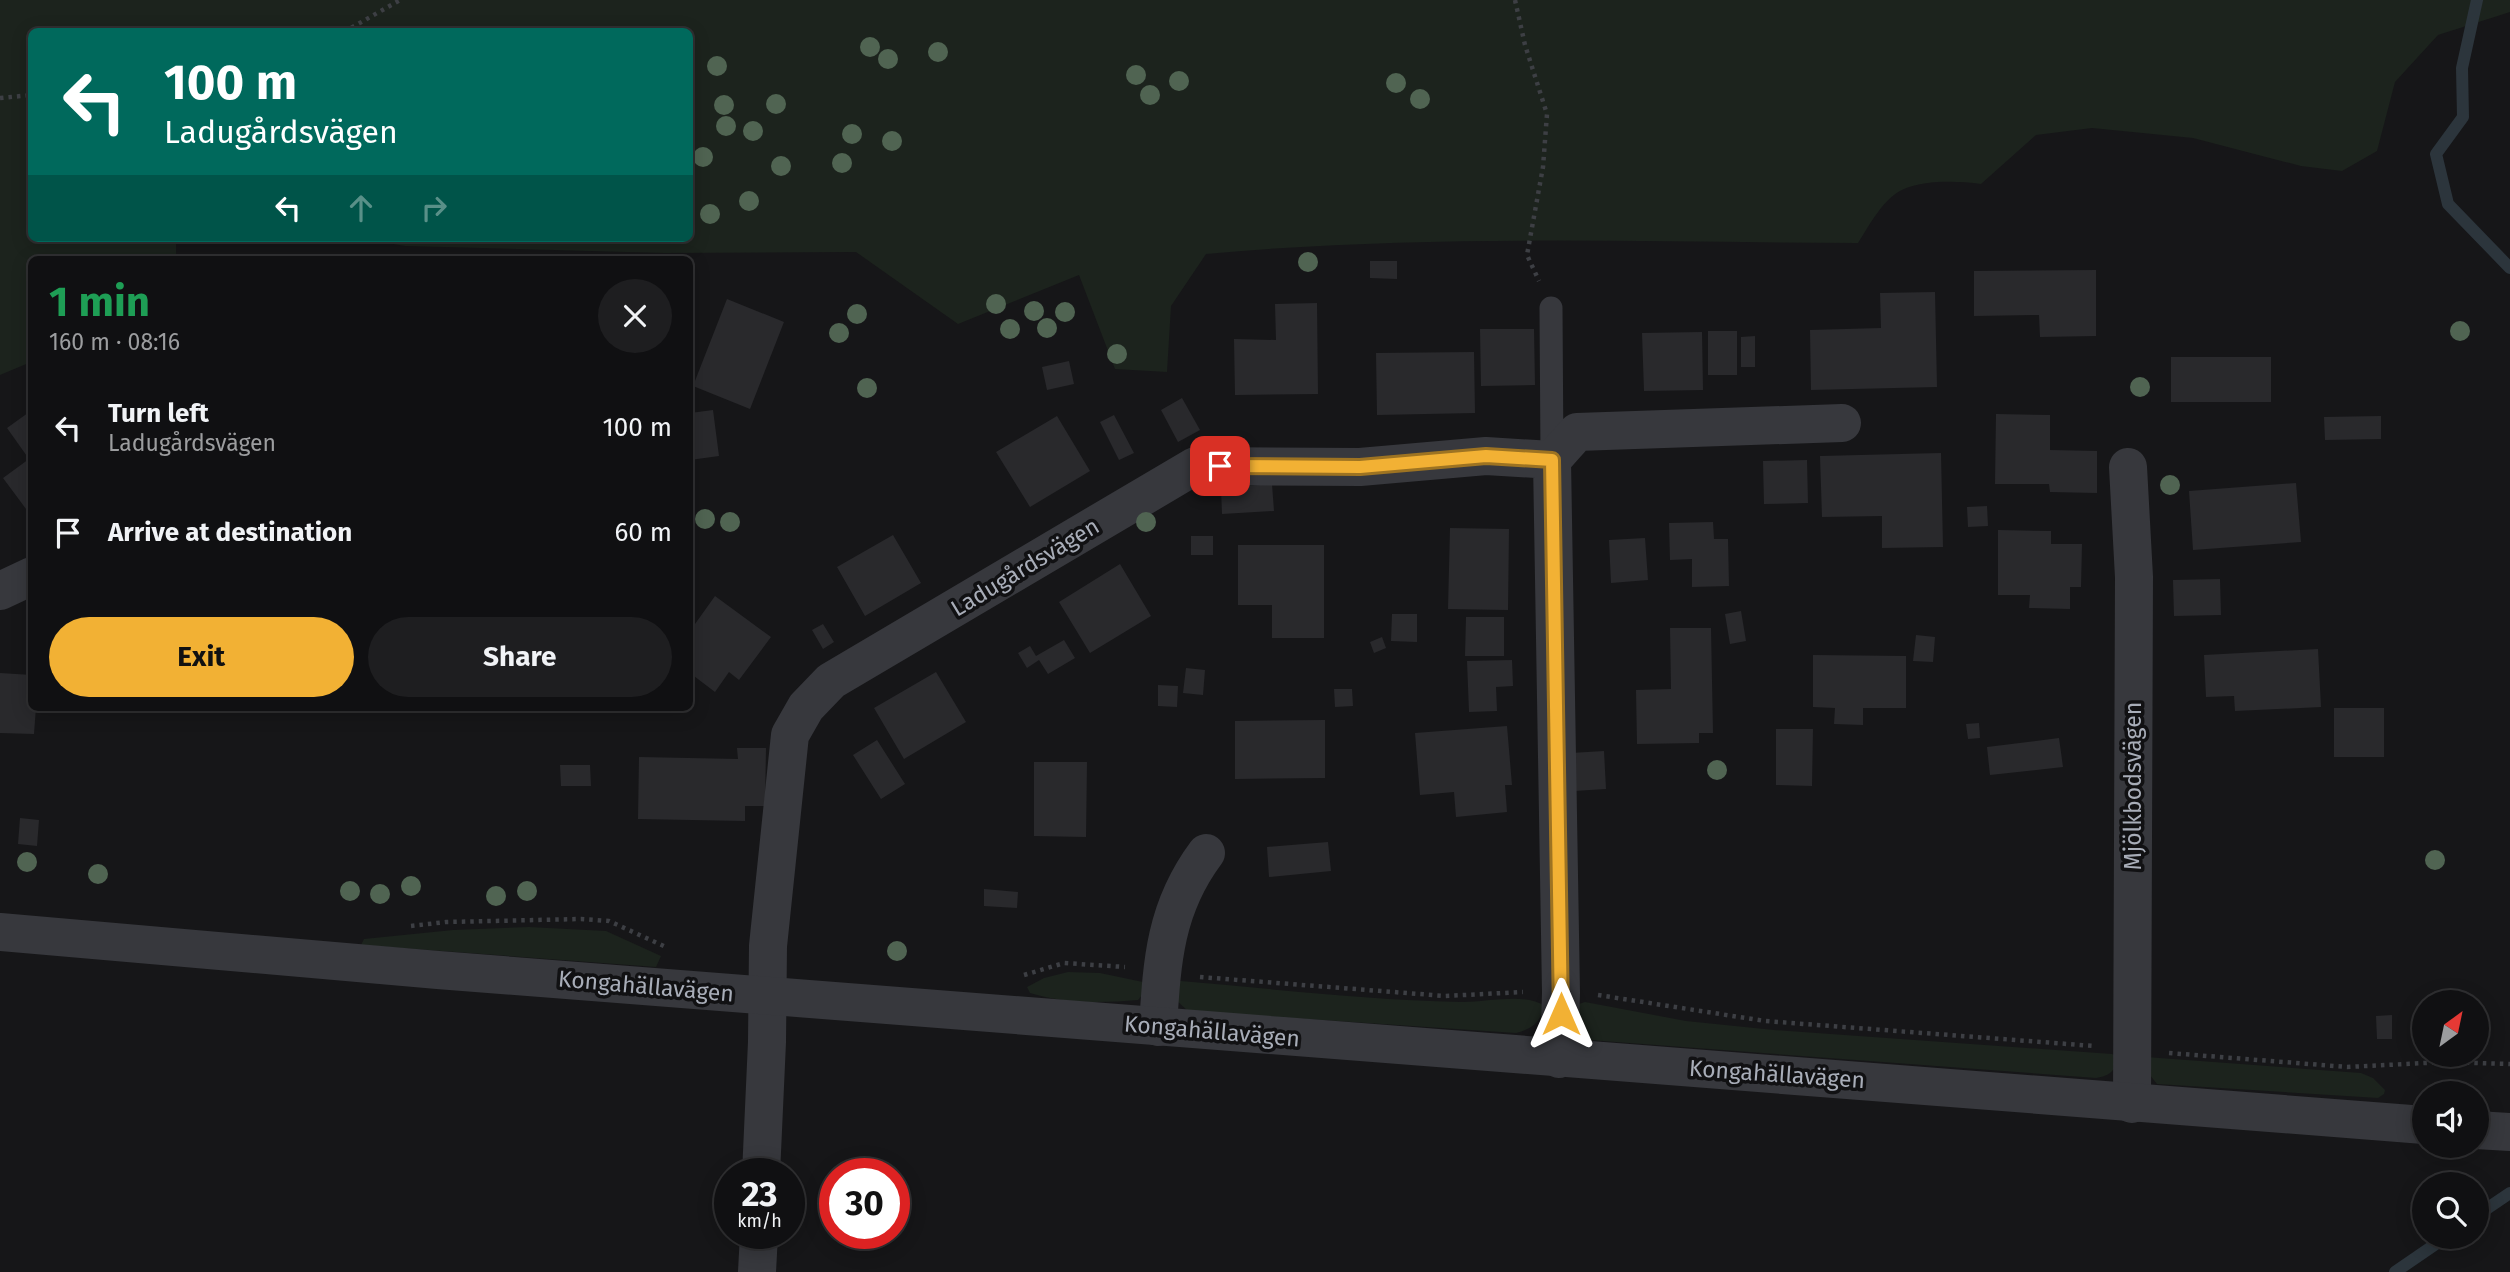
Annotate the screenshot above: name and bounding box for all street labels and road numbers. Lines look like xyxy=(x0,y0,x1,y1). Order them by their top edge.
street label: Ladugårdsvägen xyxy=(946,512,1104,622)
street label: Mjölkbodsvägen xyxy=(2119,702,2147,870)
street label: Kongahällavägen xyxy=(557,964,735,1008)
street label: Kongahällavägen xyxy=(1123,1009,1301,1053)
street label: Kongahällavägen xyxy=(1688,1054,1866,1094)

